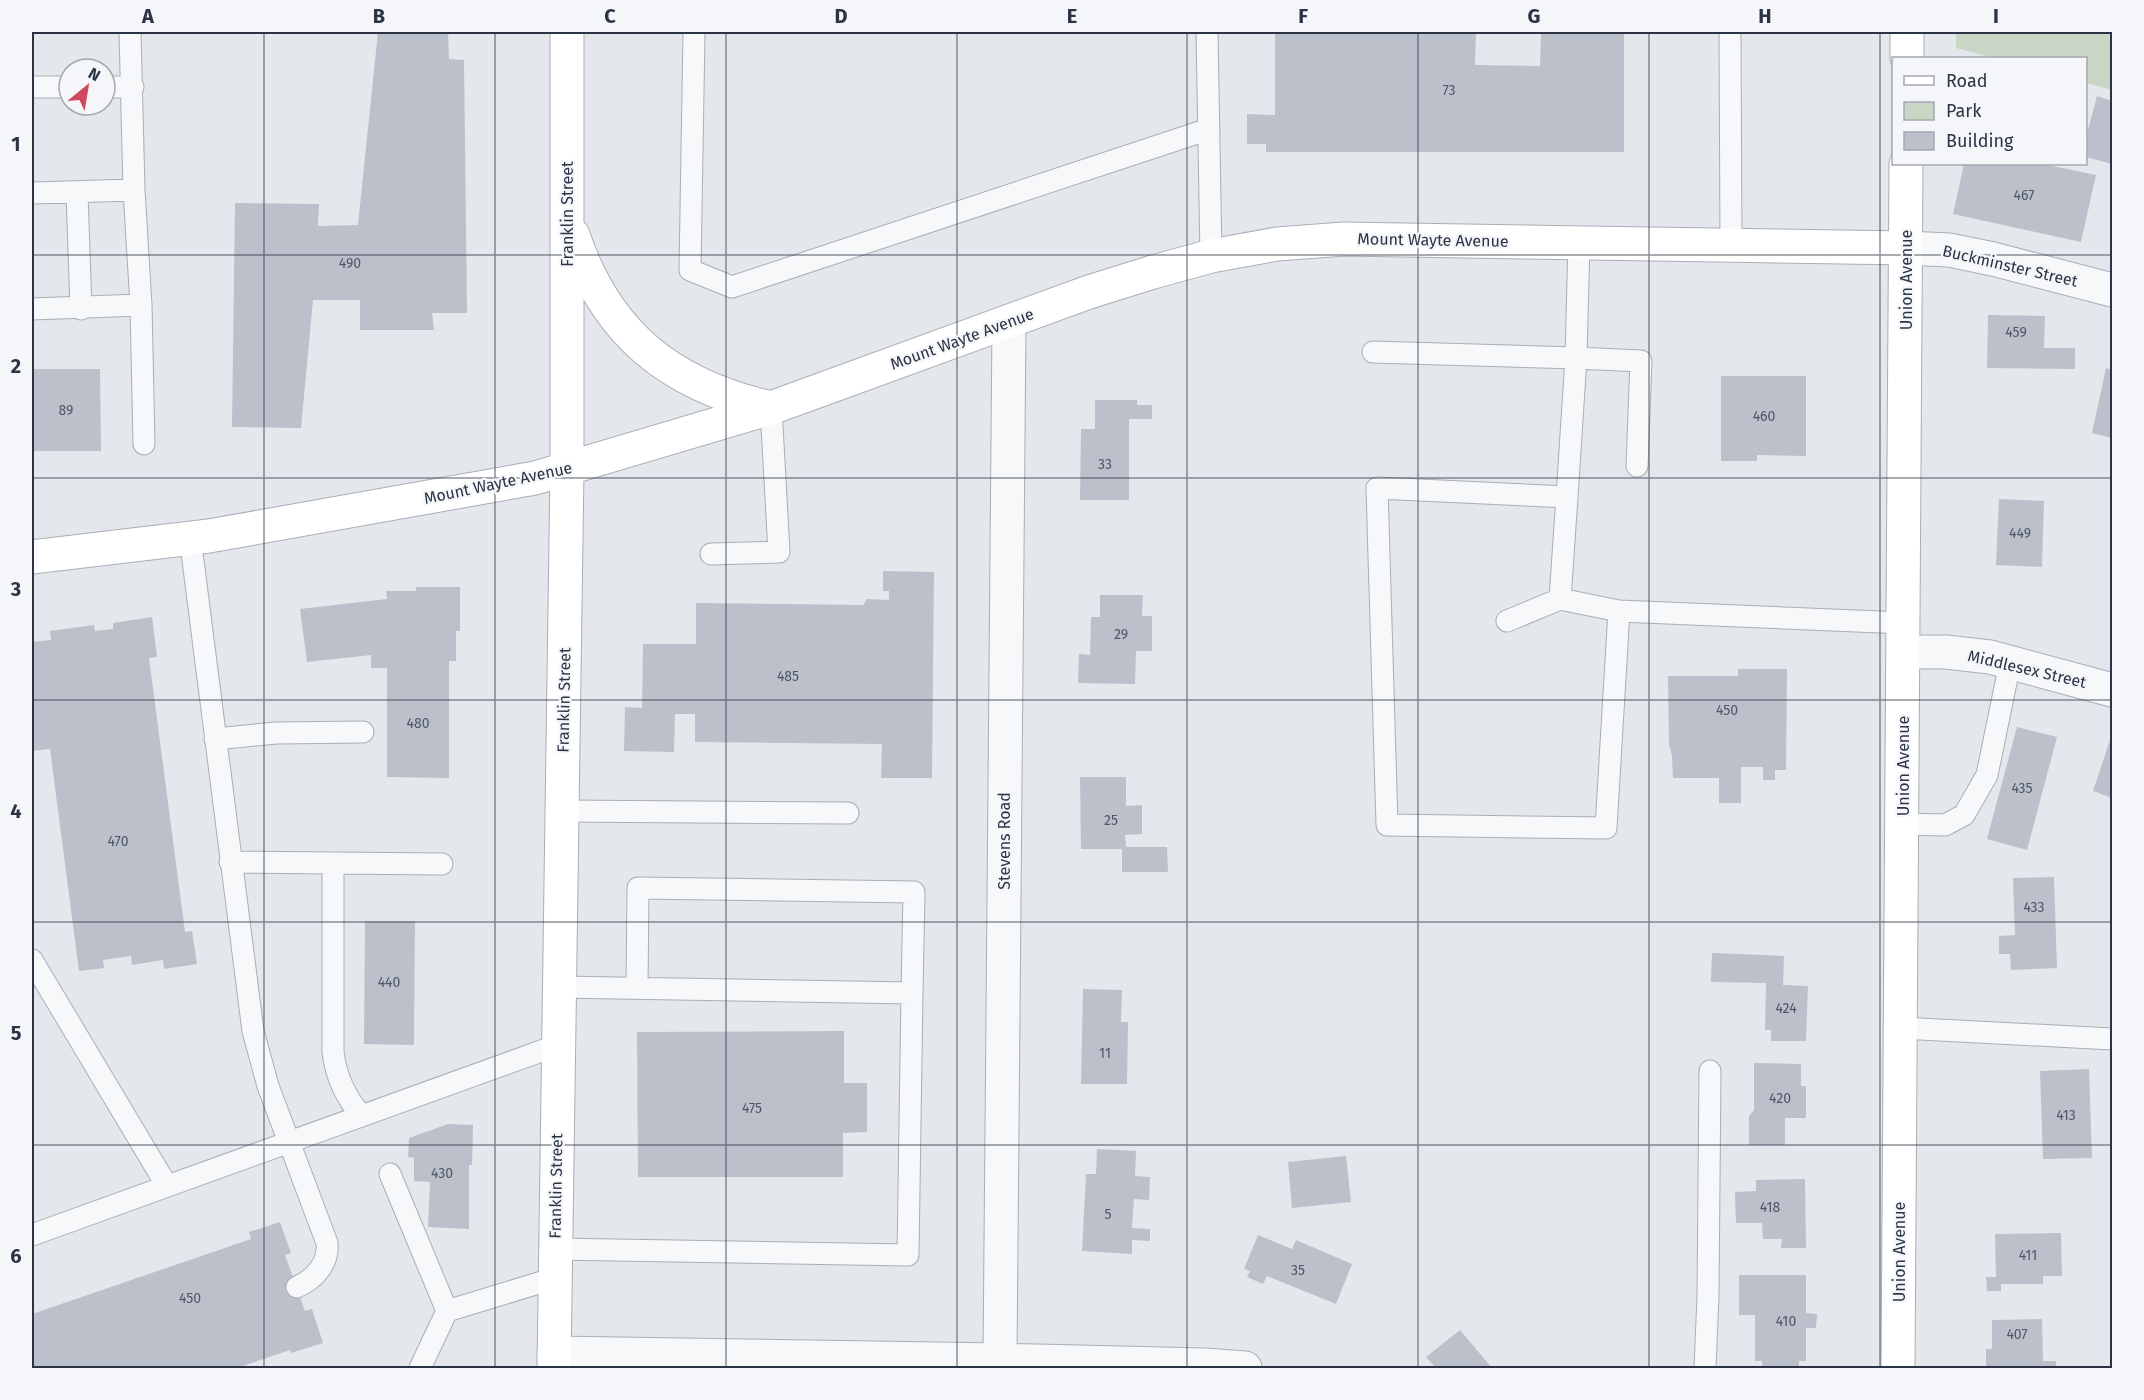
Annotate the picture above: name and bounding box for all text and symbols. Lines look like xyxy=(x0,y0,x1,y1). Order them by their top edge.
text: A xyxy=(141,4,155,28)
text: B xyxy=(373,4,385,28)
text: C xyxy=(604,4,616,28)
text: D xyxy=(834,4,848,28)
text: E xyxy=(1067,4,1077,28)
text: F xyxy=(1298,4,1308,28)
text: G xyxy=(1528,4,1540,28)
text: H xyxy=(1758,4,1772,28)
text: I xyxy=(1993,4,1999,28)
north arrow xyxy=(57,57,117,117)
legend xyxy=(1892,57,2087,165)
text: N xyxy=(85,64,104,85)
text: Road xyxy=(1946,70,1988,92)
house number: 73 xyxy=(1442,82,1456,99)
text: Park xyxy=(1946,100,1982,122)
text: Building xyxy=(1946,130,2014,152)
text: 1 xyxy=(11,132,21,156)
street label: Franklin Street xyxy=(558,161,577,267)
house number: 467 xyxy=(2014,187,2034,204)
street label: Mount Wayte Avenue xyxy=(1357,229,1509,251)
street label: Union Avenue xyxy=(1897,230,1916,330)
street label: Buckminster Street xyxy=(1941,241,2080,291)
house number: 490 xyxy=(339,255,361,272)
street label: Mount Wayte Avenue xyxy=(888,304,1036,374)
house number: 459 xyxy=(2005,324,2027,341)
text: 2 xyxy=(11,354,21,378)
house number: 89 xyxy=(59,402,73,419)
house number: 460 xyxy=(1753,408,1776,425)
house number: 33 xyxy=(1098,456,1112,473)
street label: Mount Wayte Avenue xyxy=(422,458,574,508)
house number: 449 xyxy=(2009,525,2031,542)
text: 3 xyxy=(10,577,21,601)
house number: 29 xyxy=(1114,626,1128,643)
street label: Middlesex Street xyxy=(1966,646,2088,692)
street label: Franklin Street xyxy=(554,647,574,753)
house number: 485 xyxy=(777,668,799,685)
house number: 450 xyxy=(1716,702,1738,719)
house number: 480 xyxy=(407,715,430,732)
street label: Union Avenue xyxy=(1894,716,1913,816)
house number: 435 xyxy=(2011,780,2033,797)
street label: Stevens Road xyxy=(995,792,1014,890)
text: 4 xyxy=(10,799,22,823)
house number: 25 xyxy=(1104,812,1118,829)
house number: 470 xyxy=(108,833,129,850)
house number: 433 xyxy=(2023,899,2045,916)
house number: 440 xyxy=(378,974,401,991)
house number: 424 xyxy=(1775,1000,1797,1017)
text: 5 xyxy=(11,1021,22,1045)
house number: 11 xyxy=(1099,1045,1111,1062)
house number: 420 xyxy=(1769,1090,1791,1107)
house number: 475 xyxy=(742,1100,762,1117)
house number: 413 xyxy=(2056,1107,2076,1124)
street label: Franklin Street xyxy=(546,1133,566,1239)
house number: 430 xyxy=(431,1165,453,1182)
house number: 418 xyxy=(1760,1199,1780,1216)
street label: Union Avenue xyxy=(1890,1202,1909,1302)
house number: 5 xyxy=(1104,1206,1112,1223)
text: 6 xyxy=(10,1244,22,1268)
house number: 411 xyxy=(2019,1247,2037,1264)
house number: 35 xyxy=(1291,1262,1305,1279)
house number: 450 xyxy=(179,1290,201,1307)
house number: 410 xyxy=(1776,1313,1796,1330)
house number: 407 xyxy=(2006,1326,2028,1343)

